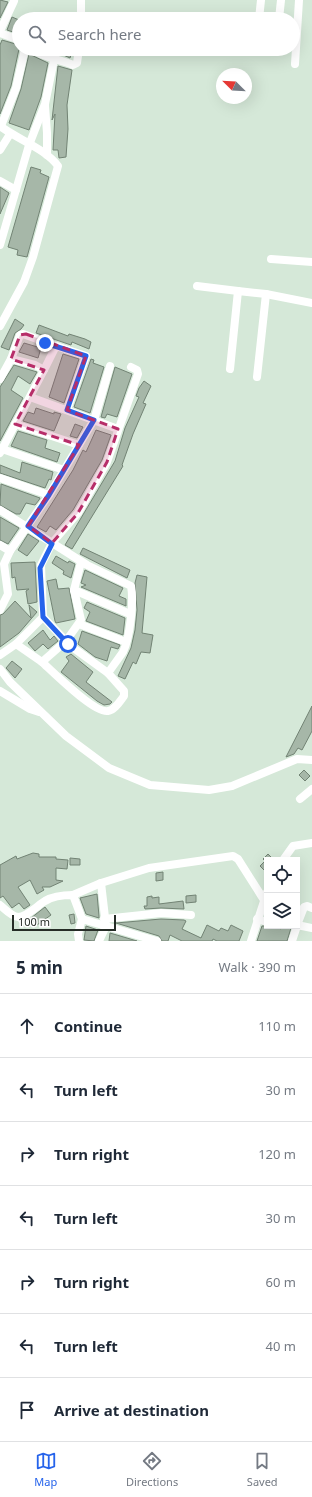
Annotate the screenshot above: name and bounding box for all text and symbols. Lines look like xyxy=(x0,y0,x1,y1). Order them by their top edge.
search box xyxy=(12,12,300,56)
icon: search xyxy=(26,23,48,45)
text: Search here xyxy=(58,24,141,44)
north arrow xyxy=(216,68,252,104)
route end xyxy=(36,334,54,352)
route start xyxy=(59,635,77,653)
map controls xyxy=(264,857,300,929)
button: locate xyxy=(264,857,300,893)
button: layers xyxy=(264,893,300,929)
scale bar xyxy=(12,913,116,932)
text: 100 m xyxy=(18,914,50,929)
text: 5 min xyxy=(16,956,63,979)
text: Walk · 390 m xyxy=(218,958,296,976)
icon: ahead xyxy=(16,1015,38,1037)
text: Continue xyxy=(54,1016,122,1036)
text: 110 m xyxy=(258,1017,296,1035)
icon: left xyxy=(16,1079,38,1101)
text: Turn left xyxy=(54,1080,118,1100)
text: 30 m xyxy=(266,1081,296,1099)
icon: right xyxy=(16,1143,38,1165)
text: Turn right xyxy=(54,1144,129,1164)
text: 120 m xyxy=(258,1145,296,1163)
icon: left xyxy=(16,1207,38,1229)
text: Turn left xyxy=(54,1208,118,1228)
text: 30 m xyxy=(266,1209,296,1227)
icon: right xyxy=(16,1271,38,1293)
text: Turn right xyxy=(54,1272,129,1292)
text: 60 m xyxy=(266,1273,296,1291)
icon: left xyxy=(16,1335,38,1357)
text: Turn left xyxy=(54,1336,118,1356)
text: 40 m xyxy=(266,1337,296,1355)
icon: arrive xyxy=(16,1399,38,1421)
text: Arrive at destination xyxy=(54,1400,209,1420)
tab: Map xyxy=(34,1450,57,1489)
tab: Directions xyxy=(126,1450,178,1489)
tab: Saved xyxy=(247,1450,278,1489)

